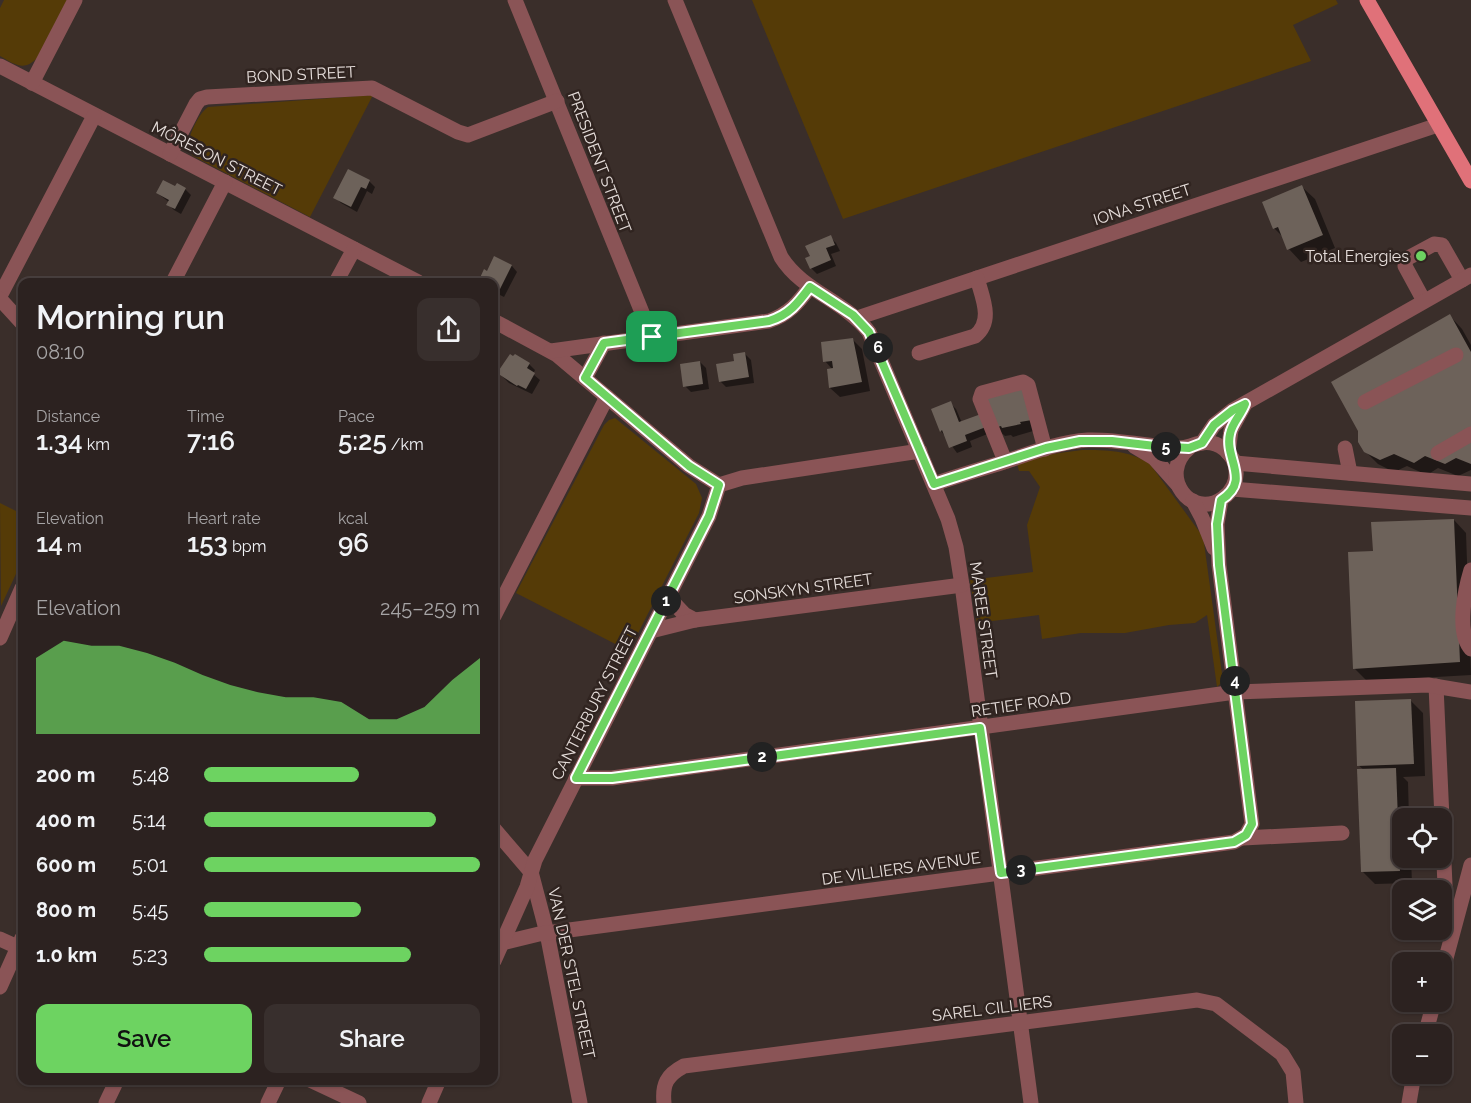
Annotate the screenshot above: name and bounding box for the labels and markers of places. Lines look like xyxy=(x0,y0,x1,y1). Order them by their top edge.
place label: Total Energies xyxy=(1305,247,1409,266)
marker: Total Energies xyxy=(1414,249,1428,263)
pin xyxy=(626,311,677,362)
pin: 6 xyxy=(863,333,893,363)
pin: 5 xyxy=(1151,432,1181,462)
pin: 1 xyxy=(651,586,681,616)
pin: 4 xyxy=(1220,666,1250,696)
pin: 2 xyxy=(747,742,777,772)
pin: 3 xyxy=(1006,855,1036,885)

